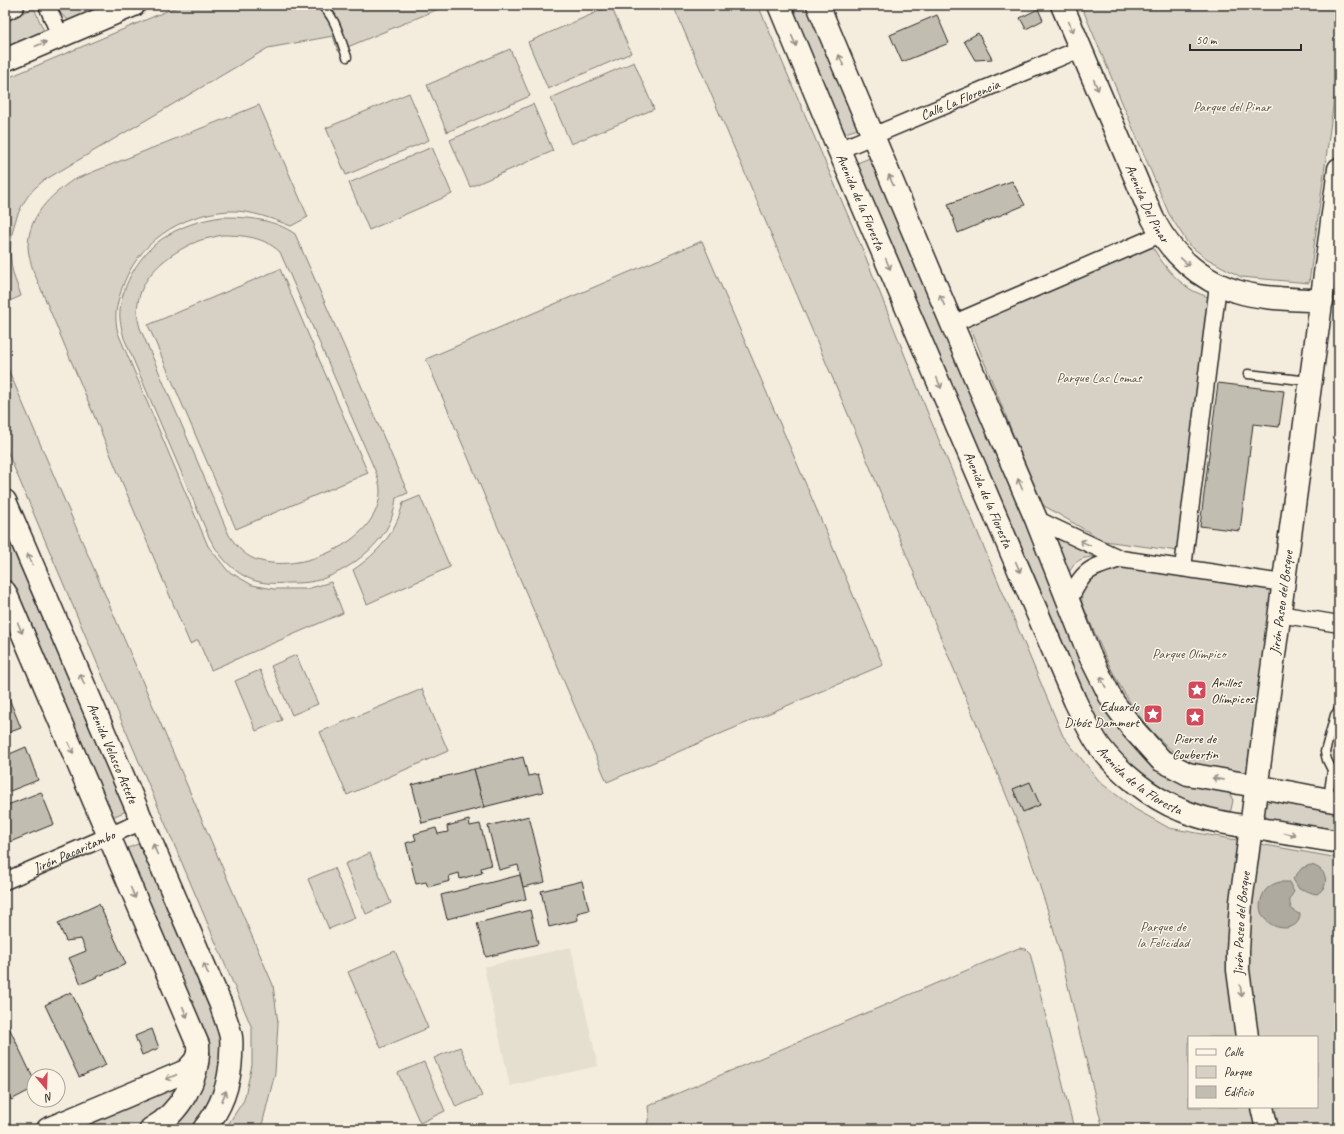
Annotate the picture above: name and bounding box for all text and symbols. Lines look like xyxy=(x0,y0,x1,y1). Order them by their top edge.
one-way arrow xyxy=(1067,20,1075,32)
scale bar xyxy=(1190,26,1301,52)
text: 50 m xyxy=(1196,32,1218,48)
one-way arrow xyxy=(790,35,798,47)
one-way arrow xyxy=(34,40,46,48)
one-way arrow xyxy=(837,54,844,66)
street label: Calle La Florencia xyxy=(918,75,1003,124)
one-way arrow xyxy=(1092,78,1100,90)
park label: Parque del Pinar xyxy=(1193,98,1272,115)
street label: Avenida de la Floresta xyxy=(833,151,889,254)
street label: Avenida Del Pinar xyxy=(1122,162,1174,247)
one-way arrow xyxy=(887,174,895,186)
one-way arrow xyxy=(885,257,892,269)
one-way arrow xyxy=(1180,257,1190,266)
one-way arrow xyxy=(937,294,945,306)
park label: Parque Las Lomas xyxy=(1057,369,1143,386)
one-way arrow xyxy=(936,377,943,389)
street label: Avenida de la Floresta xyxy=(960,449,1017,552)
one-way arrow xyxy=(1016,478,1024,490)
one-way arrow xyxy=(1080,539,1092,546)
street label: Jirón Paseo del Bosque xyxy=(1266,548,1297,656)
one-way arrow xyxy=(26,554,34,566)
one-way arrow xyxy=(1015,561,1022,573)
one-way arrow xyxy=(17,621,24,633)
park label: Parque Olímpico xyxy=(1152,645,1228,662)
one-way arrow xyxy=(78,673,85,685)
place label: Anillos Olímpicos xyxy=(1211,674,1255,707)
one-way arrow xyxy=(1099,676,1107,688)
place icon: Anillos Olímpicos xyxy=(1186,679,1208,701)
place label: Eduardo Dibós Dammert xyxy=(1064,698,1140,731)
street label: Avenida Velasco Astete xyxy=(84,700,142,807)
place icon: Eduardo Dibós Dammert xyxy=(1142,703,1164,725)
place icon: Pierre de Coubertin xyxy=(1184,706,1206,728)
place label: Pierre de Coubertin xyxy=(1172,730,1219,763)
one-way arrow xyxy=(68,741,75,753)
street label: Avenida de la Floresta xyxy=(1093,743,1185,819)
one-way arrow xyxy=(1212,775,1225,783)
street label: Jirón Pacaritambo xyxy=(30,826,119,877)
one-way arrow xyxy=(1283,830,1296,838)
one-way arrow xyxy=(151,844,158,856)
street label: Jirón Paseo del Bosque xyxy=(1230,869,1254,978)
one-way arrow xyxy=(130,886,137,898)
park label: Parque de la Felicidad xyxy=(1137,918,1191,951)
one-way arrow xyxy=(201,964,209,976)
one-way arrow xyxy=(1237,984,1245,997)
one-way arrow xyxy=(181,1006,189,1018)
legend xyxy=(1188,1036,1318,1108)
text: Calle xyxy=(1224,1044,1244,1060)
text: Parque xyxy=(1224,1064,1253,1080)
north arrow xyxy=(26,1068,66,1108)
one-way arrow xyxy=(165,1074,177,1081)
text: Edificio xyxy=(1224,1084,1254,1100)
text: N xyxy=(42,1090,55,1106)
one-way arrow xyxy=(221,1090,228,1102)

